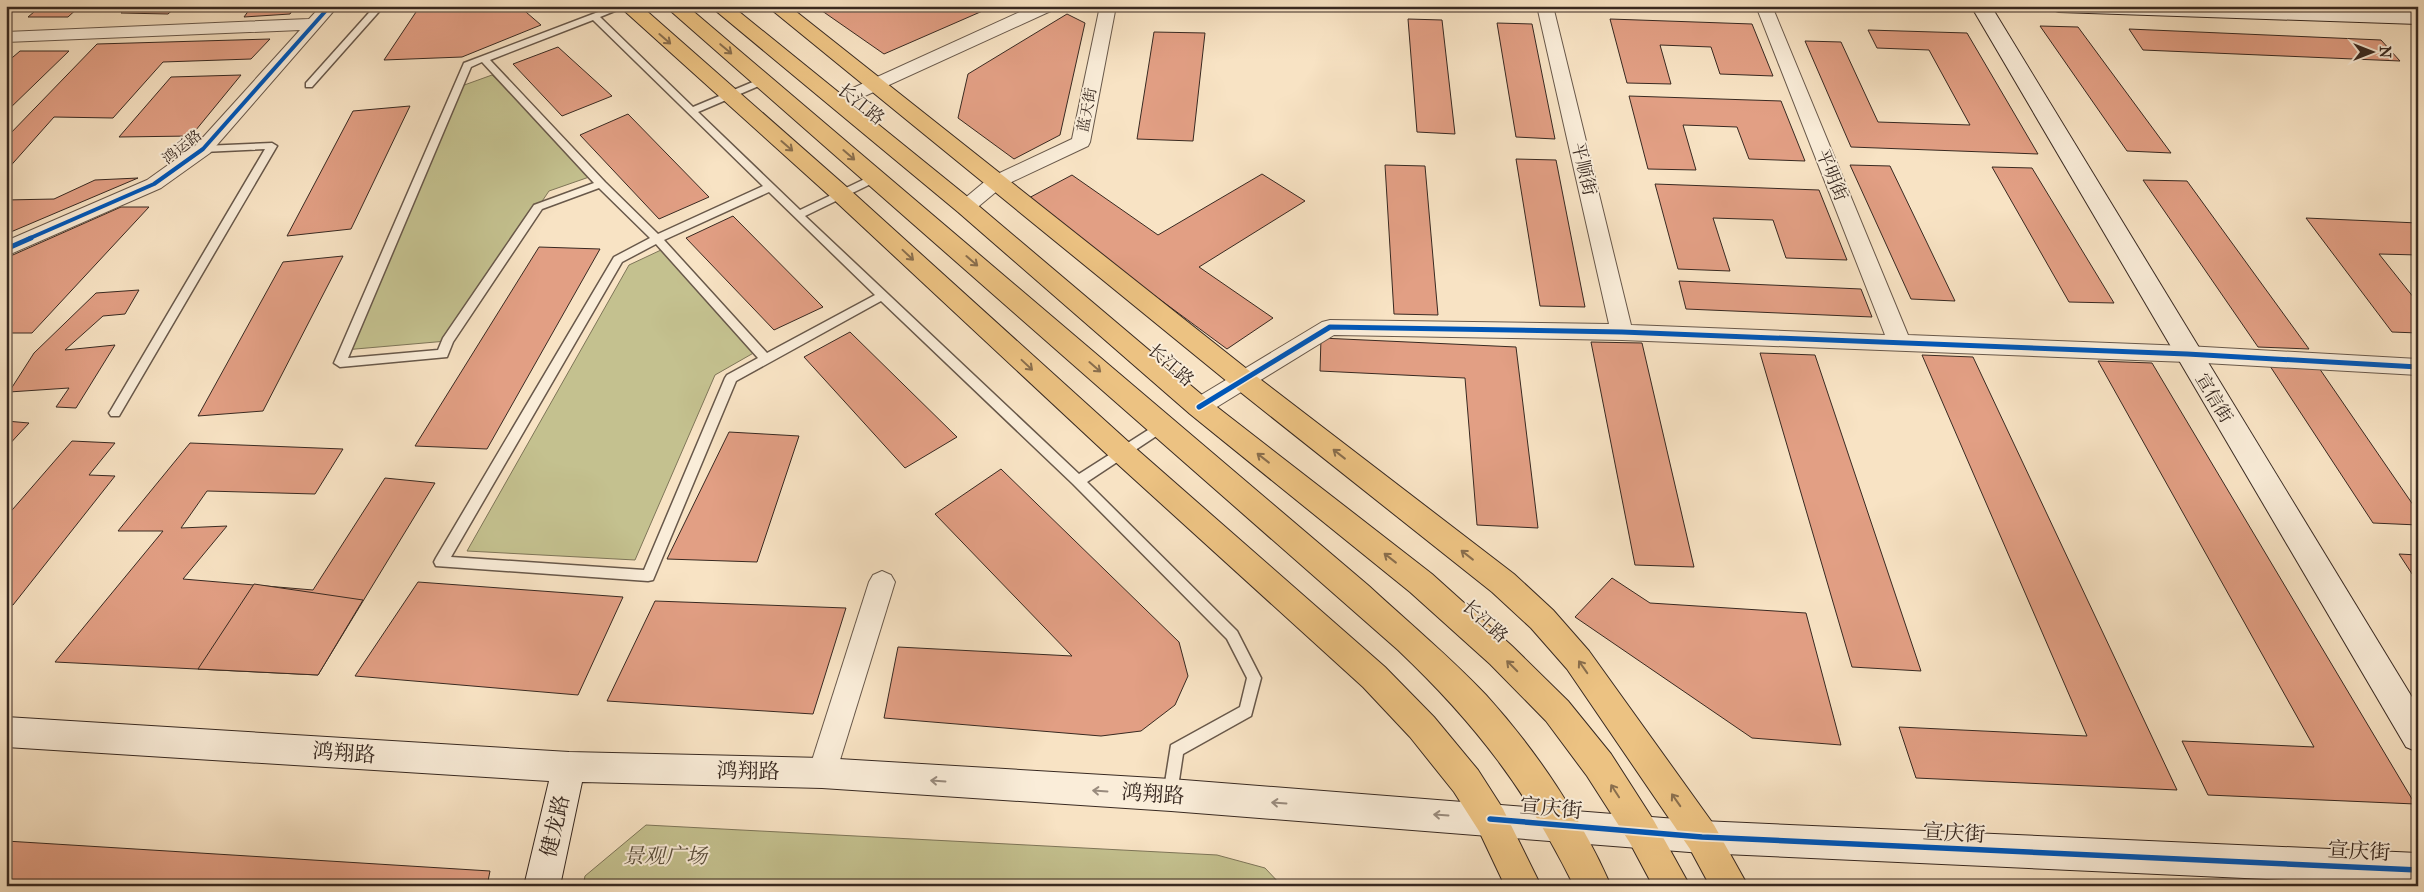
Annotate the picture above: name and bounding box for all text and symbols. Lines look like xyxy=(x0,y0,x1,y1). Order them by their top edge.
north arrow xyxy=(2346,28,2396,78)
one-way arrow xyxy=(659,33,672,44)
one-way arrow xyxy=(719,43,732,55)
text: N xyxy=(2376,46,2393,58)
street label: 长江路 xyxy=(833,78,889,130)
street label: 蓝天街 xyxy=(1074,86,1100,134)
street label: 鸿运路 xyxy=(159,126,205,168)
one-way arrow xyxy=(781,140,794,152)
street label: 平顺街 xyxy=(1567,140,1601,198)
street label: 平明街 xyxy=(1812,146,1852,204)
one-way arrow xyxy=(842,149,855,160)
one-way arrow xyxy=(901,249,914,261)
one-way arrow xyxy=(965,255,978,267)
street label: 长江路 xyxy=(1143,339,1199,391)
one-way arrow xyxy=(1021,359,1034,371)
one-way arrow xyxy=(1088,362,1101,373)
street label: 宣信街 xyxy=(2191,369,2237,427)
one-way arrow xyxy=(1332,449,1345,460)
one-way arrow xyxy=(1257,452,1270,463)
one-way arrow xyxy=(1460,549,1473,560)
one-way arrow xyxy=(1384,553,1397,564)
street label: 长江路 xyxy=(1458,595,1512,647)
one-way arrow xyxy=(1506,660,1518,672)
one-way arrow xyxy=(1578,660,1588,674)
street label: 鸿翔路 xyxy=(312,738,376,768)
street label: 鸿翔路 xyxy=(716,757,780,785)
one-way arrow xyxy=(930,776,946,785)
street label: 鸿翔路 xyxy=(1121,779,1185,809)
one-way arrow xyxy=(1610,784,1620,798)
one-way arrow xyxy=(1092,786,1108,795)
street label: 健龙路 xyxy=(535,792,575,860)
street label: 宣庆街 xyxy=(1518,792,1584,824)
one-way arrow xyxy=(1671,794,1681,808)
one-way arrow xyxy=(1272,799,1288,808)
one-way arrow xyxy=(1434,811,1450,820)
street label: 宣庆街 xyxy=(1922,818,1986,848)
street label: 宣庆街 xyxy=(2327,836,2391,866)
park label: 景观广场 xyxy=(623,843,709,869)

